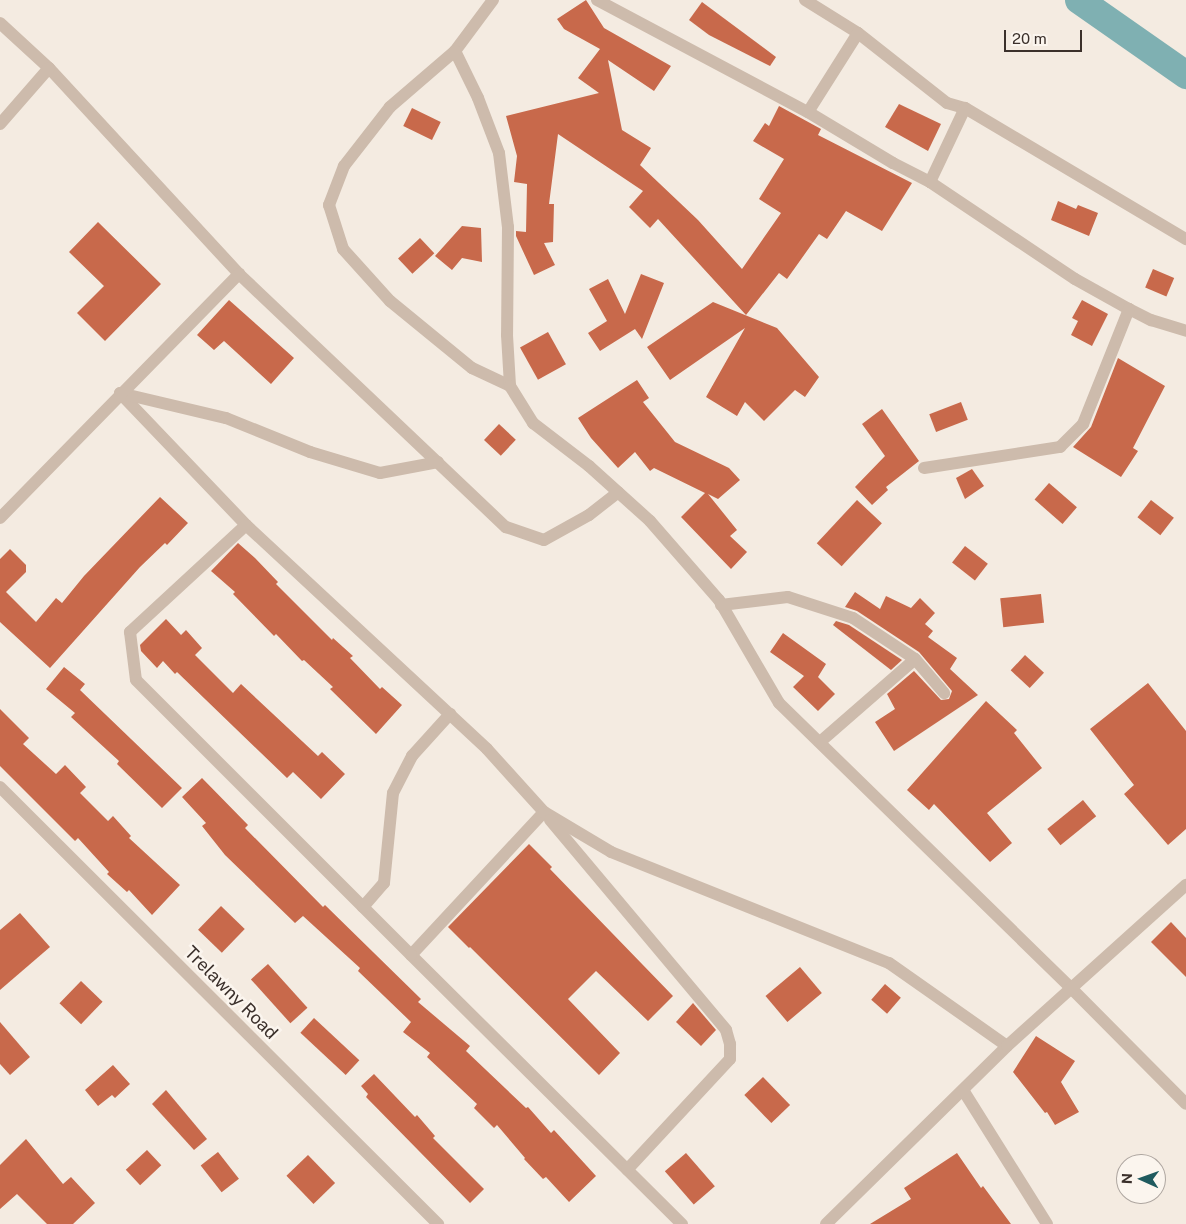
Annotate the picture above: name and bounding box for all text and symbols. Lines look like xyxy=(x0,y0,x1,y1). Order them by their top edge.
scale bar xyxy=(1006,20,1084,52)
text: 20 m xyxy=(1012,30,1047,47)
street label: Trelawny Road xyxy=(180,942,282,1044)
north arrow xyxy=(1116,1154,1166,1204)
text: N xyxy=(1119,1173,1135,1184)

